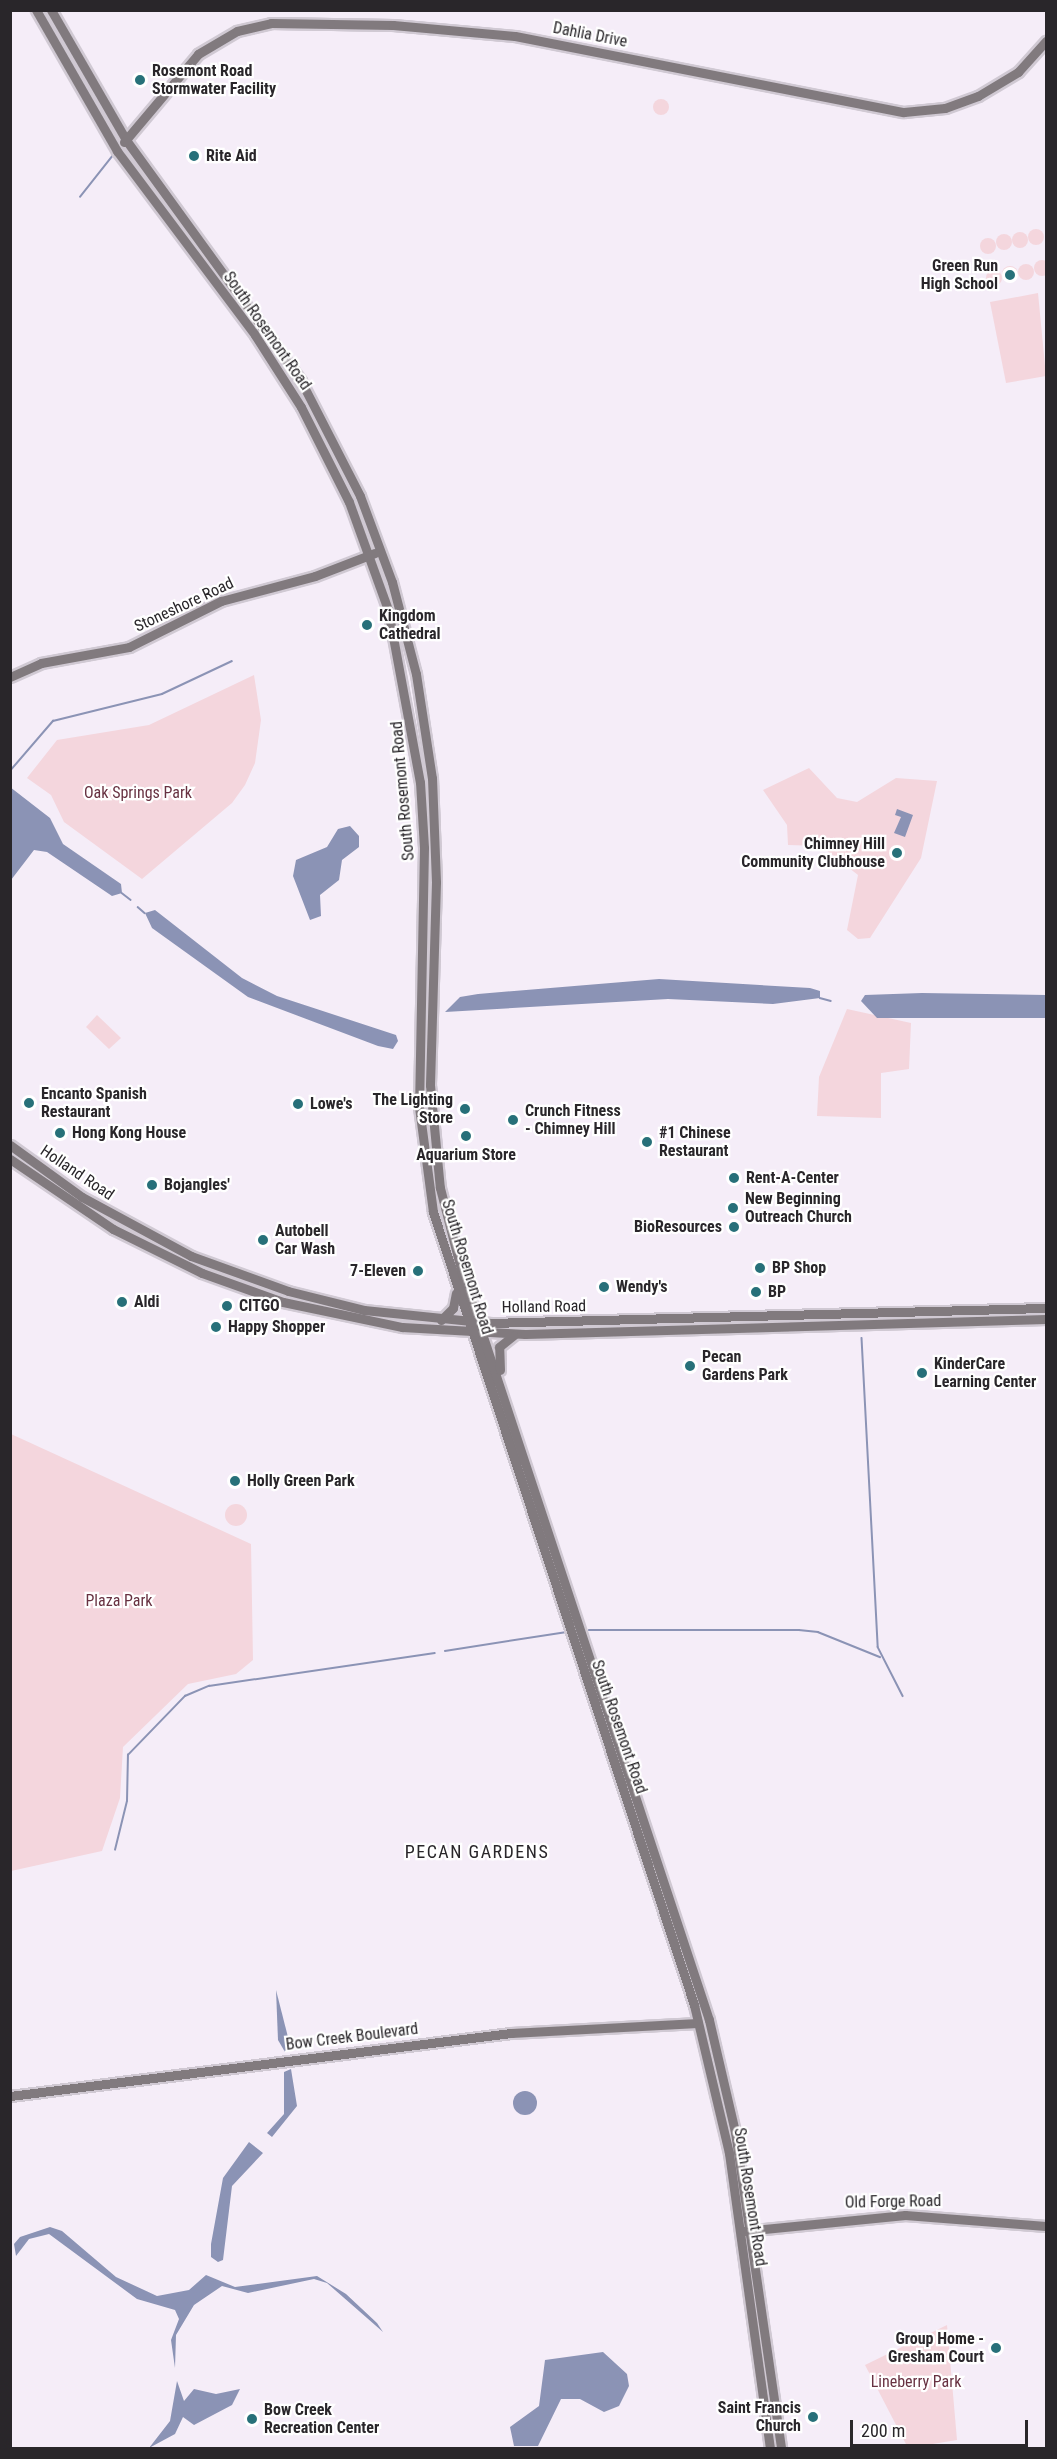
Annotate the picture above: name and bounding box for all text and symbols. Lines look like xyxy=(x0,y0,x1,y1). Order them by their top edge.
street label: Dahlia Drive xyxy=(551,18,629,52)
place label: Rosemont Road Stormwater Facility xyxy=(152,61,276,99)
marker: Rosemont Road Stormwater Facility xyxy=(133,73,147,87)
place label: Rite Aid xyxy=(206,146,257,166)
marker: Rite Aid xyxy=(187,149,201,163)
place label: Green Run High School xyxy=(921,256,998,294)
street label: South Rosemont Road xyxy=(219,268,315,394)
marker: Green Run High School xyxy=(1003,268,1017,282)
street label: Stoneshore Road xyxy=(131,574,237,636)
place label: Kingdom Cathedral xyxy=(379,606,441,644)
marker: Kingdom Cathedral xyxy=(360,618,374,632)
street label: South Rosemont Road xyxy=(387,720,419,862)
park label: Oak Springs Park xyxy=(84,783,192,803)
place label: Chimney Hill Community Clubhouse xyxy=(741,834,885,872)
marker: Chimney Hill Community Clubhouse xyxy=(890,846,904,860)
place label: Encanto Spanish Restaurant xyxy=(41,1084,147,1122)
place label: The Lighting Store xyxy=(373,1090,453,1128)
place label: Lowe's xyxy=(310,1094,352,1114)
marker: Encanto Spanish Restaurant xyxy=(22,1096,36,1110)
marker: Lowe's xyxy=(291,1097,305,1111)
place label: Crunch Fitness - Chimney Hill xyxy=(525,1101,621,1139)
marker: The Lighting Store xyxy=(458,1102,472,1116)
marker: Crunch Fitness - Chimney Hill xyxy=(506,1113,520,1127)
place label: Hong Kong House xyxy=(72,1123,186,1143)
place label: #1 Chinese Restaurant xyxy=(659,1123,731,1161)
marker: Hong Kong House xyxy=(53,1126,67,1140)
marker: Aquarium Store xyxy=(459,1129,473,1143)
marker: #1 Chinese Restaurant xyxy=(640,1135,654,1149)
street label: Holland Road xyxy=(37,1141,117,1205)
place label: Aquarium Store xyxy=(416,1145,516,1165)
place label: Rent-A-Center xyxy=(746,1168,839,1188)
marker: Rent-A-Center xyxy=(727,1171,741,1185)
place label: Bojangles' xyxy=(164,1175,230,1195)
marker: Bojangles' xyxy=(145,1178,159,1192)
place label: New Beginning Outreach Church xyxy=(745,1189,852,1227)
street label: South Rosemont Road xyxy=(437,1197,497,1337)
marker: New Beginning Outreach Church xyxy=(726,1201,740,1215)
place label: BioResources xyxy=(634,1217,722,1237)
marker: BioResources xyxy=(727,1220,741,1234)
place label: Autobell Car Wash xyxy=(275,1221,335,1259)
marker: Autobell Car Wash xyxy=(256,1233,270,1247)
place label: BP Shop xyxy=(772,1258,826,1278)
place label: 7-Eleven xyxy=(350,1261,406,1281)
marker: BP Shop xyxy=(753,1261,767,1275)
marker: 7-Eleven xyxy=(411,1264,425,1278)
place label: Wendy's xyxy=(616,1277,668,1297)
marker: Wendy's xyxy=(597,1280,611,1294)
place label: BP xyxy=(768,1282,786,1302)
marker: BP xyxy=(749,1285,763,1299)
place label: Aldi xyxy=(134,1292,160,1312)
marker: Aldi xyxy=(115,1295,129,1309)
place label: CITGO xyxy=(239,1296,280,1316)
street label: Holland Road xyxy=(502,1297,586,1317)
marker: CITGO xyxy=(220,1299,234,1313)
place label: Happy Shopper xyxy=(228,1317,325,1337)
marker: Happy Shopper xyxy=(209,1320,223,1334)
place label: Pecan Gardens Park xyxy=(702,1347,788,1385)
place label: KinderCare Learning Center xyxy=(934,1354,1036,1392)
marker: Pecan Gardens Park xyxy=(683,1359,697,1373)
marker: KinderCare Learning Center xyxy=(915,1366,929,1380)
place label: Holly Green Park xyxy=(247,1471,355,1491)
marker: Holly Green Park xyxy=(228,1474,242,1488)
park label: Plaza Park xyxy=(85,1591,153,1611)
street label: South Rosemont Road xyxy=(587,1658,651,1796)
district label: PECAN GARDENS xyxy=(405,1841,549,1863)
street label: Bow Creek Boulevard xyxy=(285,2019,419,2055)
street label: South Rosemont Road xyxy=(730,2126,770,2268)
street label: Old Forge Road xyxy=(845,2192,941,2212)
place label: Group Home - Gresham Court xyxy=(888,2329,984,2367)
marker: Group Home - Gresham Court xyxy=(989,2341,1003,2355)
park label: Lineberry Park xyxy=(871,2372,961,2392)
place label: Saint Francis Church xyxy=(718,2398,801,2436)
place label: Bow Creek Recreation Center xyxy=(264,2400,379,2438)
scale bar xyxy=(853,2408,1032,2446)
marker: Saint Francis Church xyxy=(806,2410,820,2424)
marker: Bow Creek Recreation Center xyxy=(245,2412,259,2426)
text: 200 m xyxy=(861,2420,905,2441)

